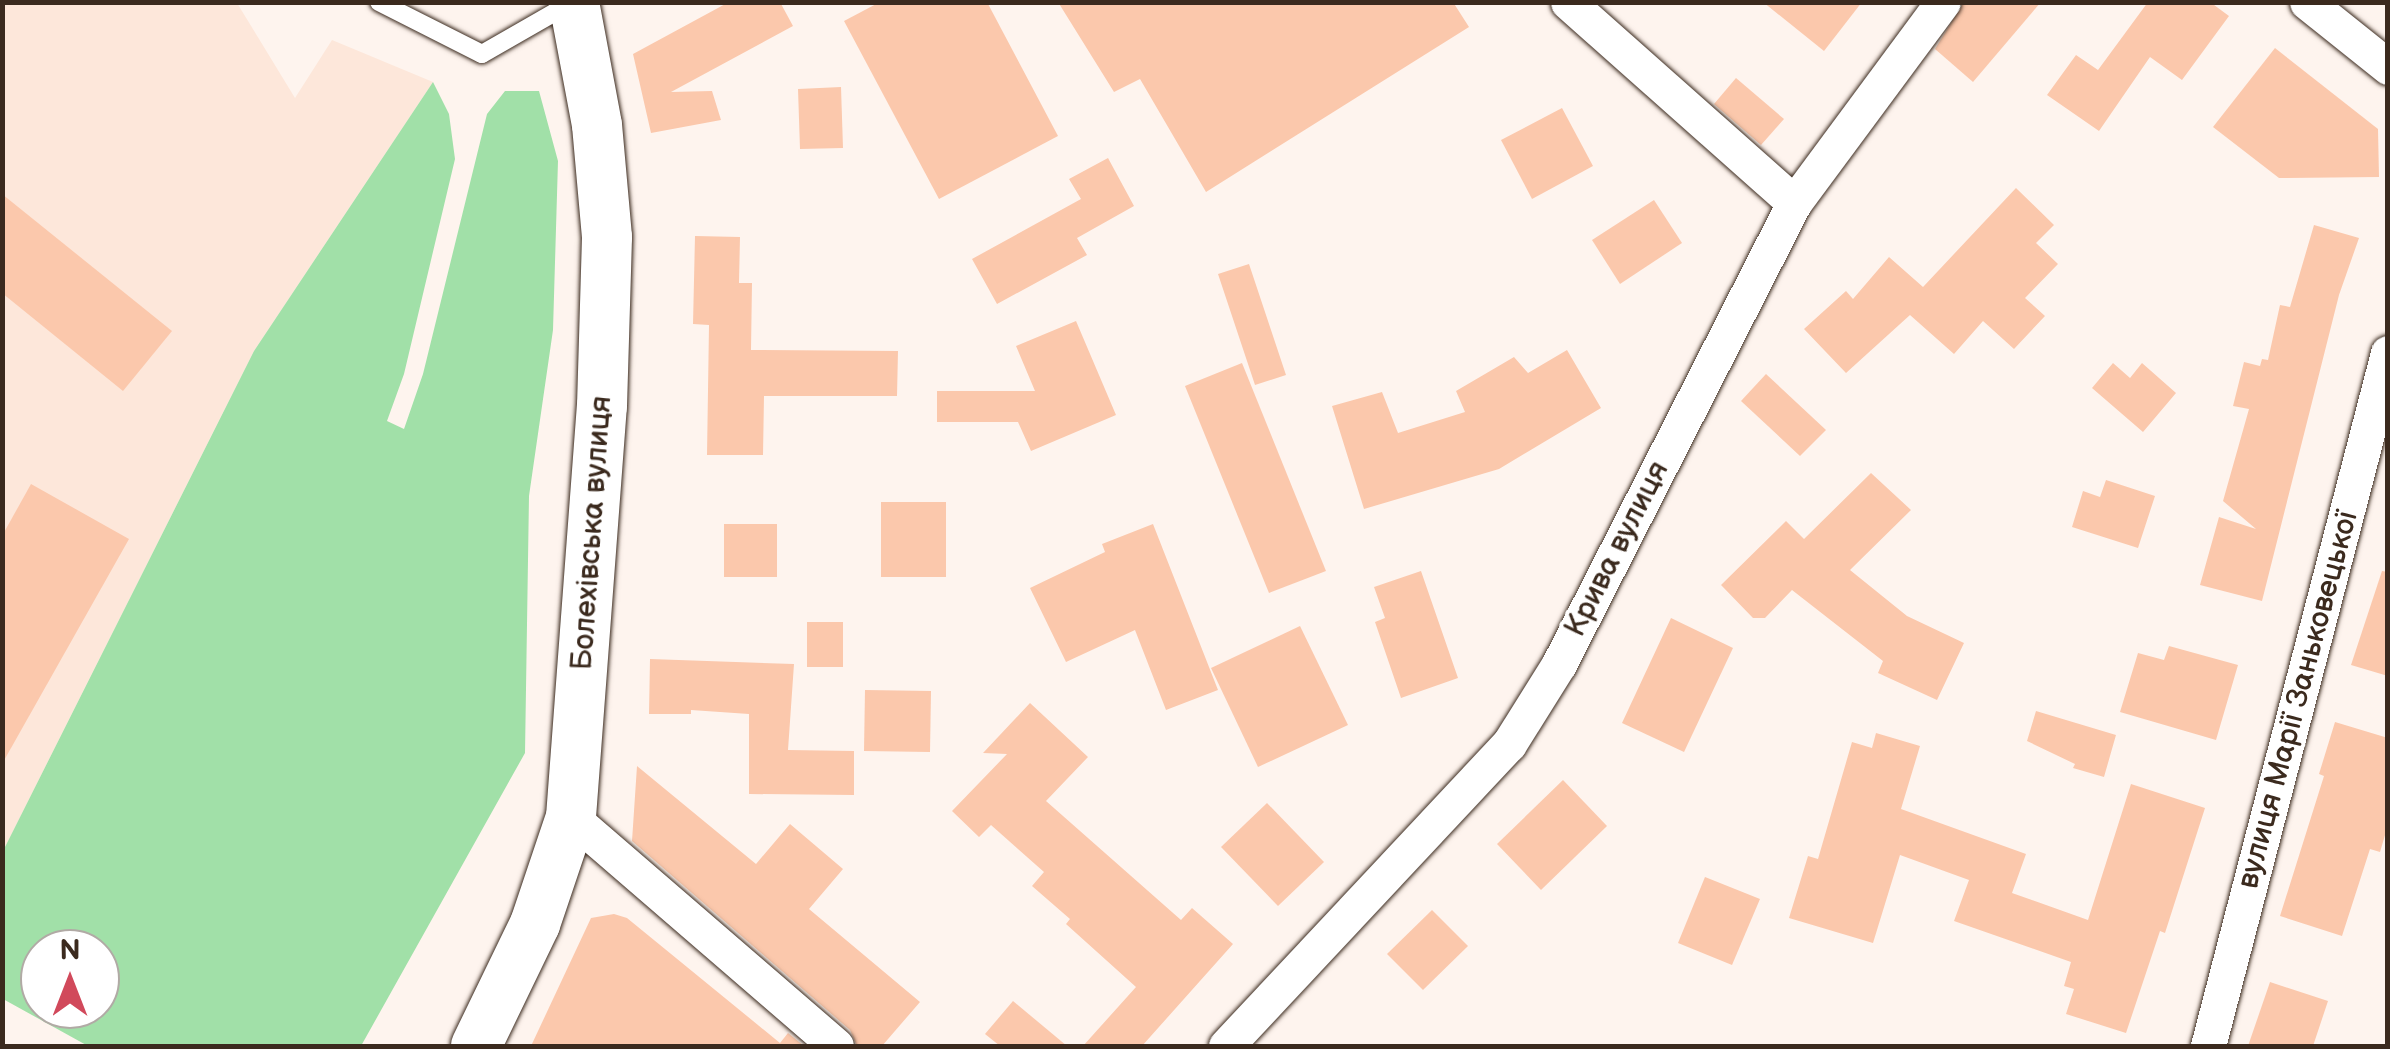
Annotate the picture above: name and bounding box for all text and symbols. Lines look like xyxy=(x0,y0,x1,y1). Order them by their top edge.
street label: Болехівська вулиця xyxy=(564,395,620,671)
street label: Крива вулиця xyxy=(1557,455,1677,643)
street label: вулиця Марії Заньковецької xyxy=(2230,507,2366,893)
north arrow xyxy=(20,929,120,1029)
text: N xyxy=(59,934,81,967)

